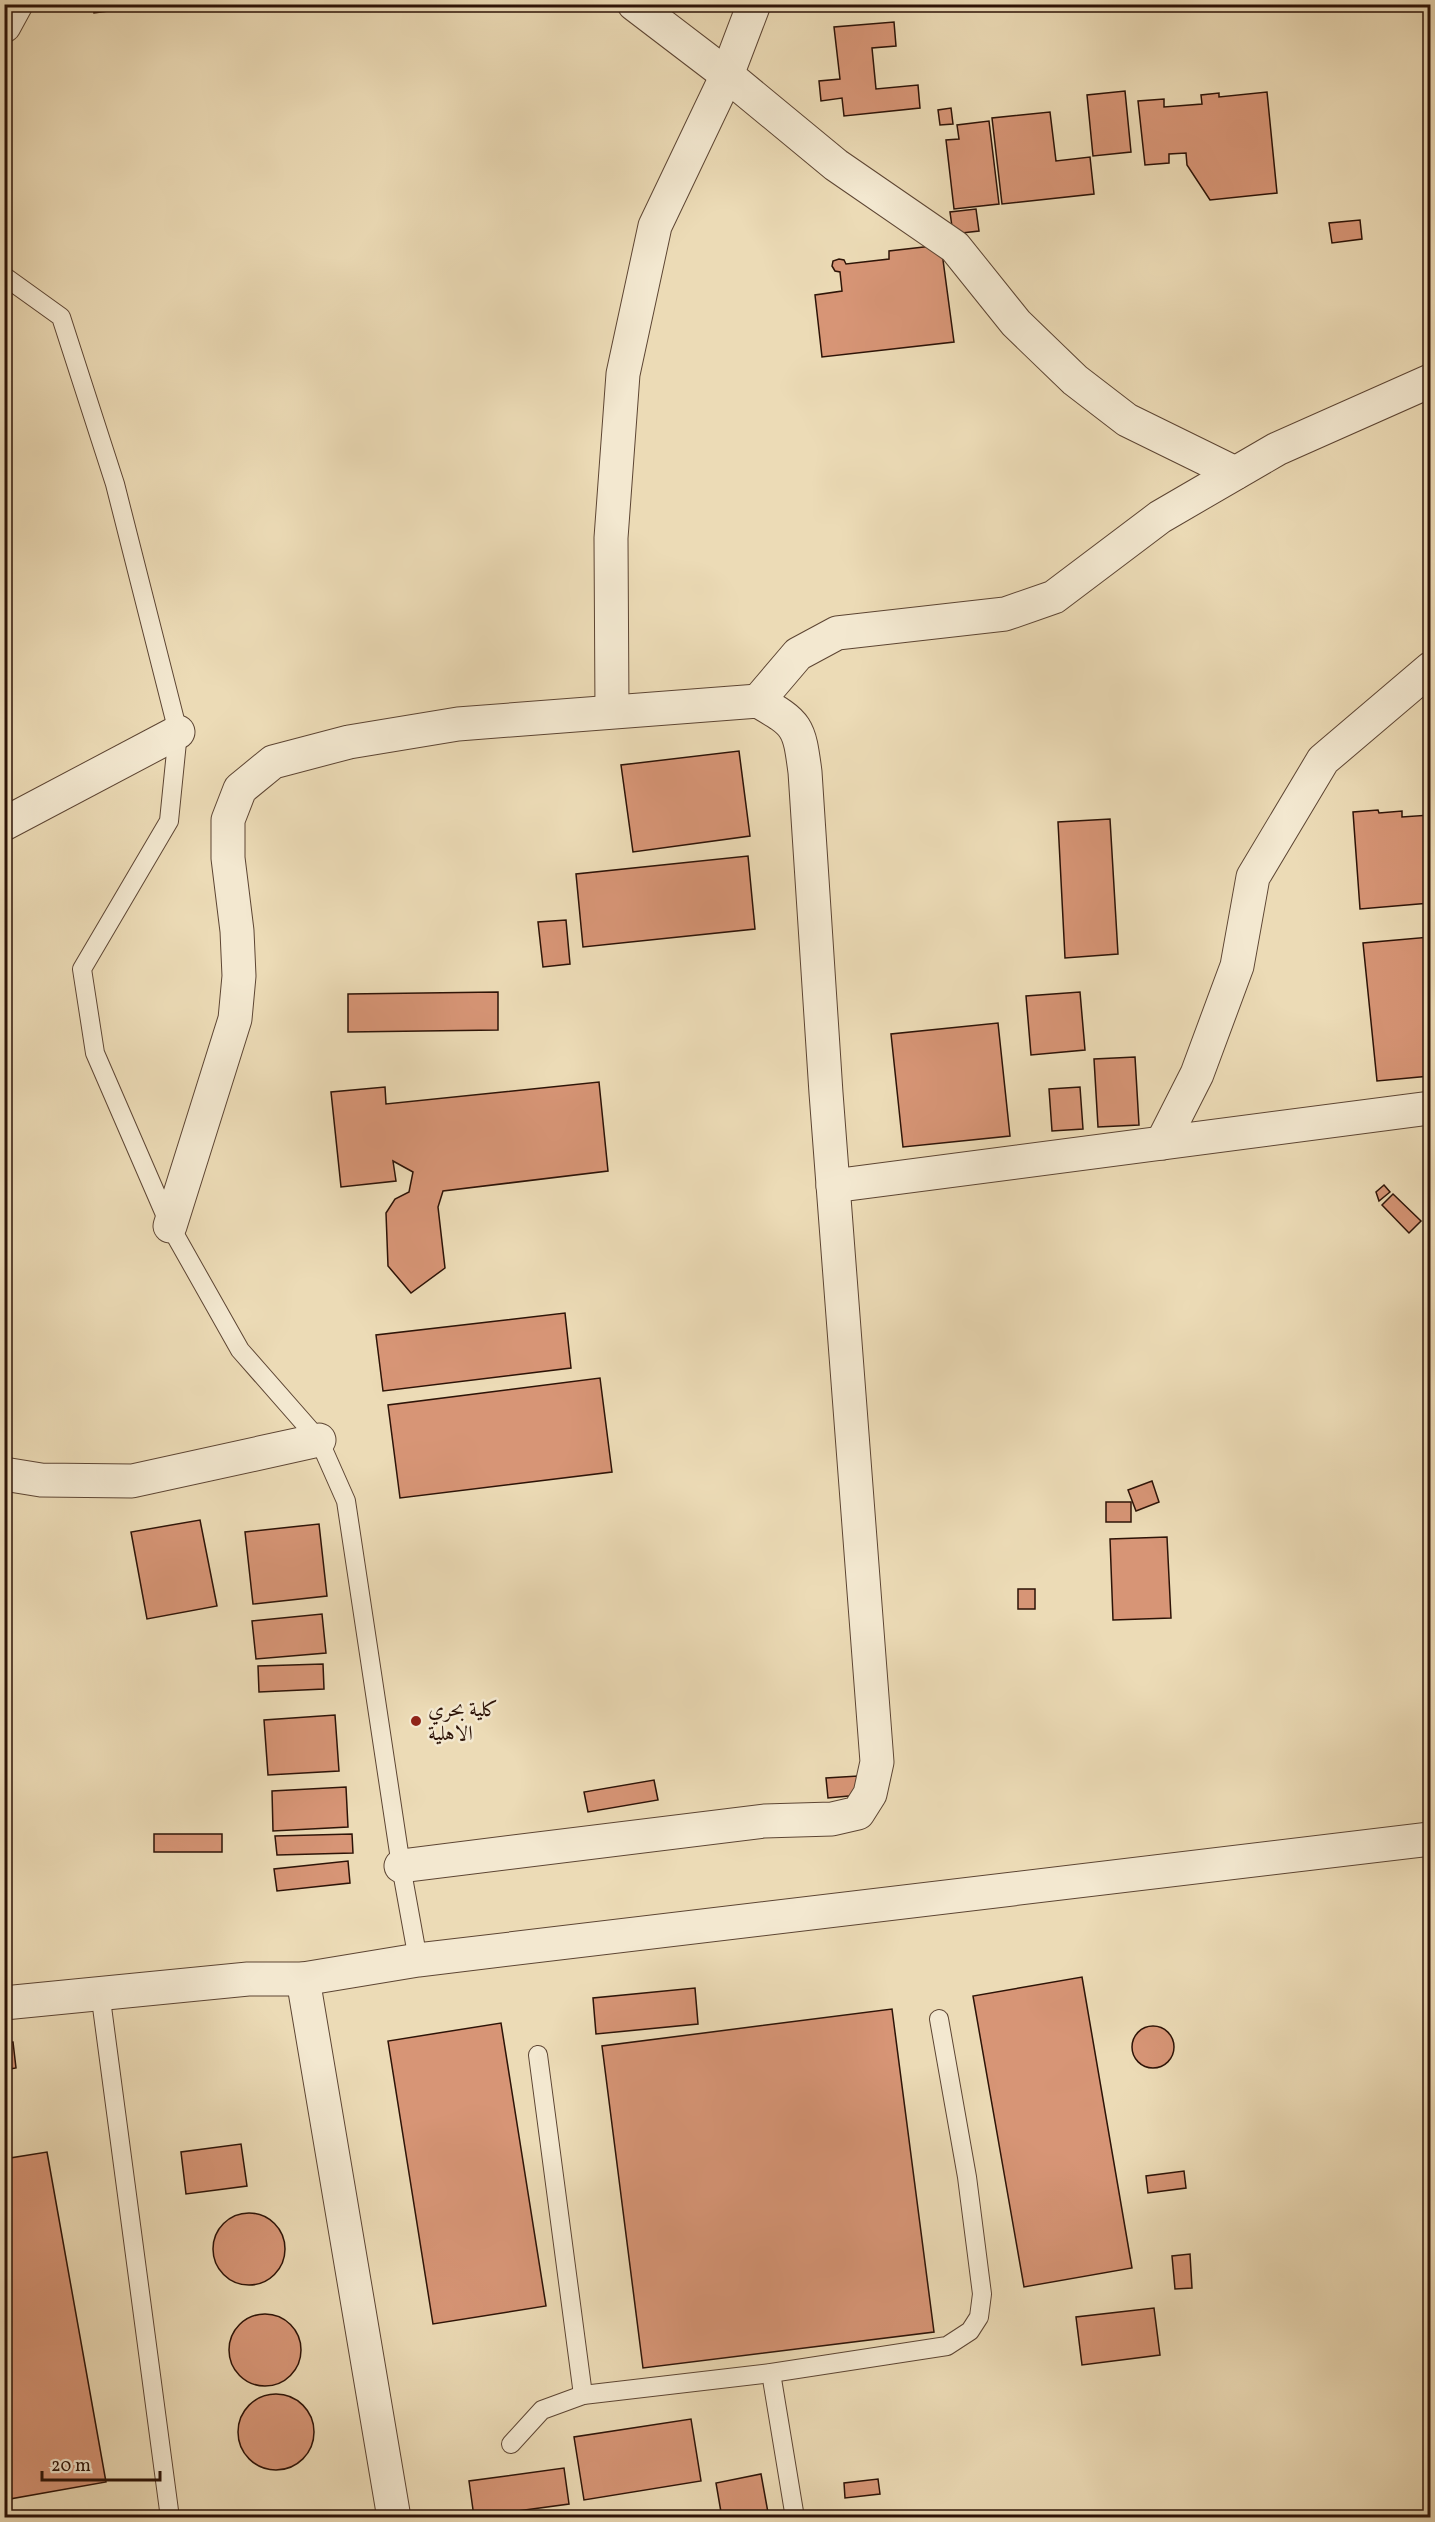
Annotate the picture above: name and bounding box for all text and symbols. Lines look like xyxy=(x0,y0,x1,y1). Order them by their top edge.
place label: كلية بحري الاهلية xyxy=(428,1696,498,1749)
marker: كلية بحري الاهلية xyxy=(409,1714,423,1728)
scale bar xyxy=(42,2444,160,2482)
text: 20 m xyxy=(51,2454,91,2479)

